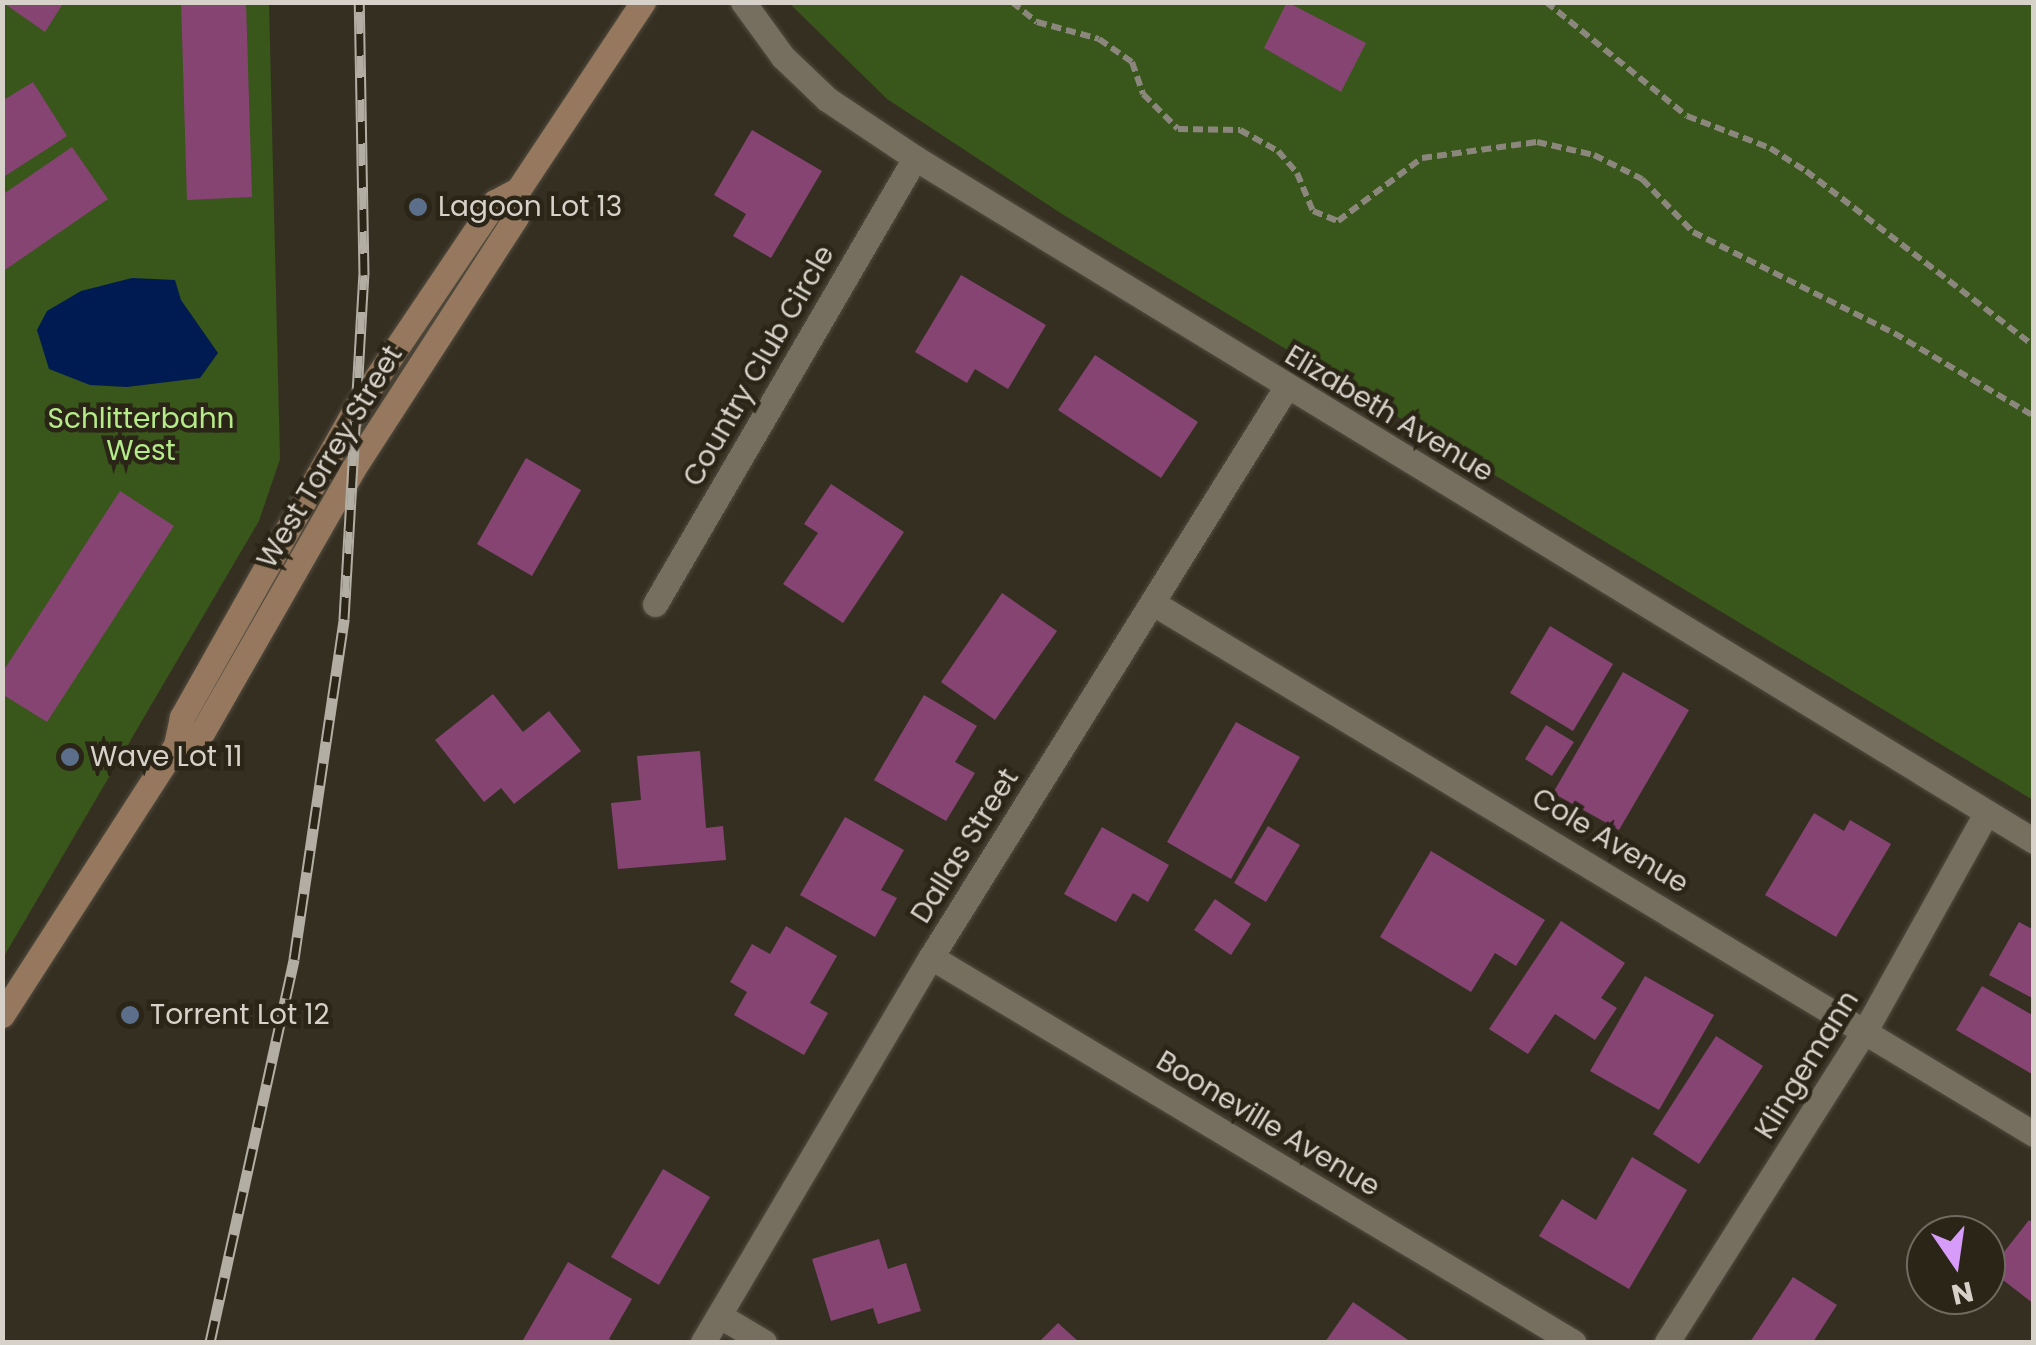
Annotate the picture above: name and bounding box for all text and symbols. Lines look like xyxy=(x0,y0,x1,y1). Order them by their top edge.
place label: Lagoon Lot 13 xyxy=(438,190,622,224)
marker: Lagoon Lot 13 xyxy=(407,196,429,218)
street label: Country Club Circle xyxy=(676,240,842,492)
street label: Elizabeth Avenue xyxy=(1279,339,1499,489)
street label: West Torrey Street xyxy=(250,340,410,574)
park label: Schlitterbahn West xyxy=(47,402,235,468)
place label: Wave Lot 11 xyxy=(90,740,242,774)
marker: Wave Lot 11 xyxy=(59,746,81,768)
street label: Dallas Street xyxy=(904,763,1026,929)
street label: Cole Avenue xyxy=(1526,781,1694,901)
street label: Klingemann xyxy=(1748,985,1866,1145)
place label: Torrent Lot 12 xyxy=(150,998,330,1032)
marker: Torrent Lot 12 xyxy=(119,1004,141,1026)
street label: Booneville Avenue xyxy=(1150,1044,1386,1204)
north arrow xyxy=(1906,1215,2006,1315)
text: N xyxy=(1948,1271,1977,1314)

